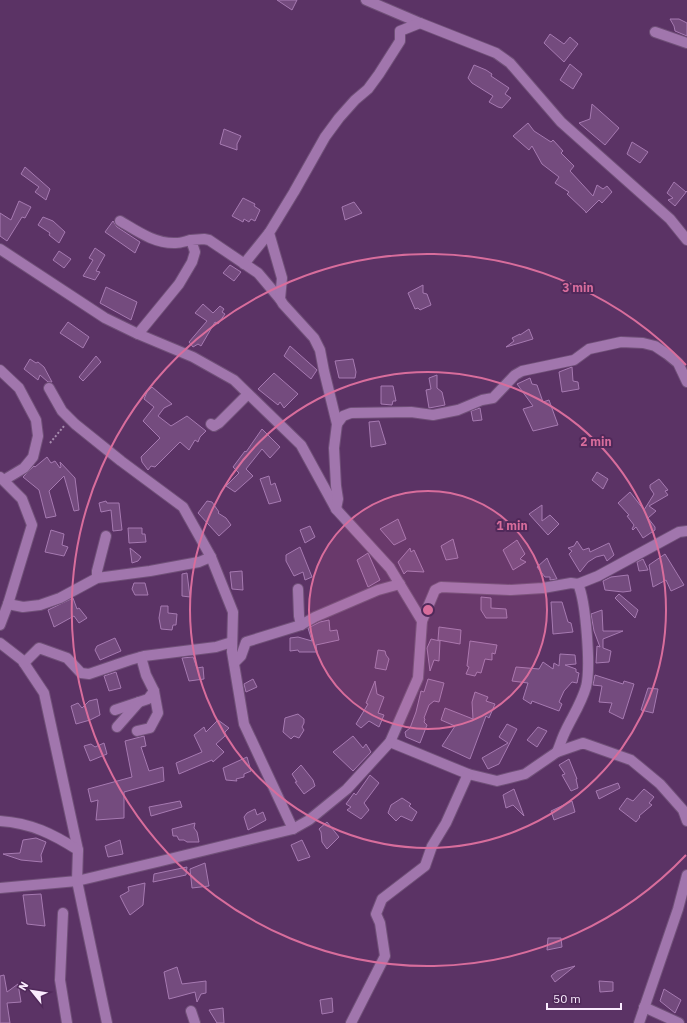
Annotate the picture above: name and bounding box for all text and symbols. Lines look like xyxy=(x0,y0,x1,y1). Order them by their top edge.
text: 3 min xyxy=(562,280,594,295)
text: 2 min xyxy=(580,434,612,449)
text: 1 min xyxy=(496,518,528,533)
centre of rings xyxy=(421,603,435,617)
north arrow xyxy=(12,971,52,1011)
text: N xyxy=(15,979,31,993)
scale bar xyxy=(547,985,621,1011)
text: 50 m xyxy=(553,991,581,1006)

